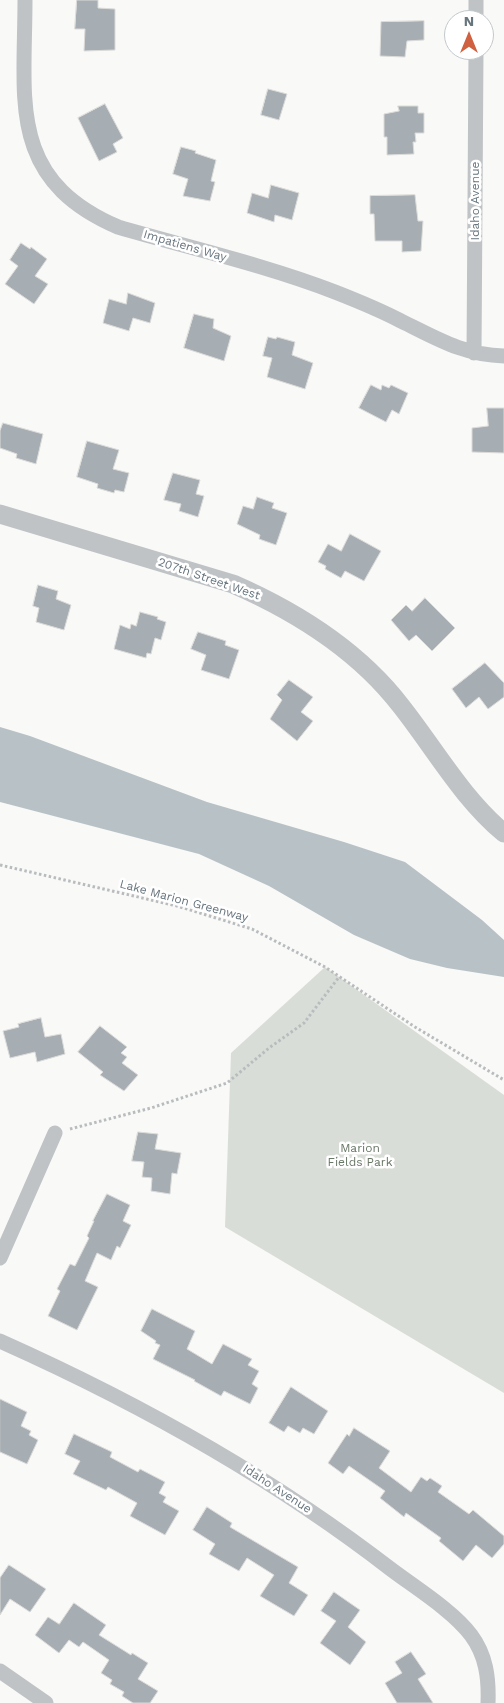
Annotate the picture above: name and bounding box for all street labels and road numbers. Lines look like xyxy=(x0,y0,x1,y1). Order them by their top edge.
street label: Idaho Avenue xyxy=(468,162,482,240)
street label: Impatiens Way xyxy=(142,227,228,265)
street label: 207th Street West xyxy=(156,555,262,603)
street label: Lake Marion Greenway xyxy=(118,877,250,925)
street label: Idaho Avenue xyxy=(240,1461,314,1517)

